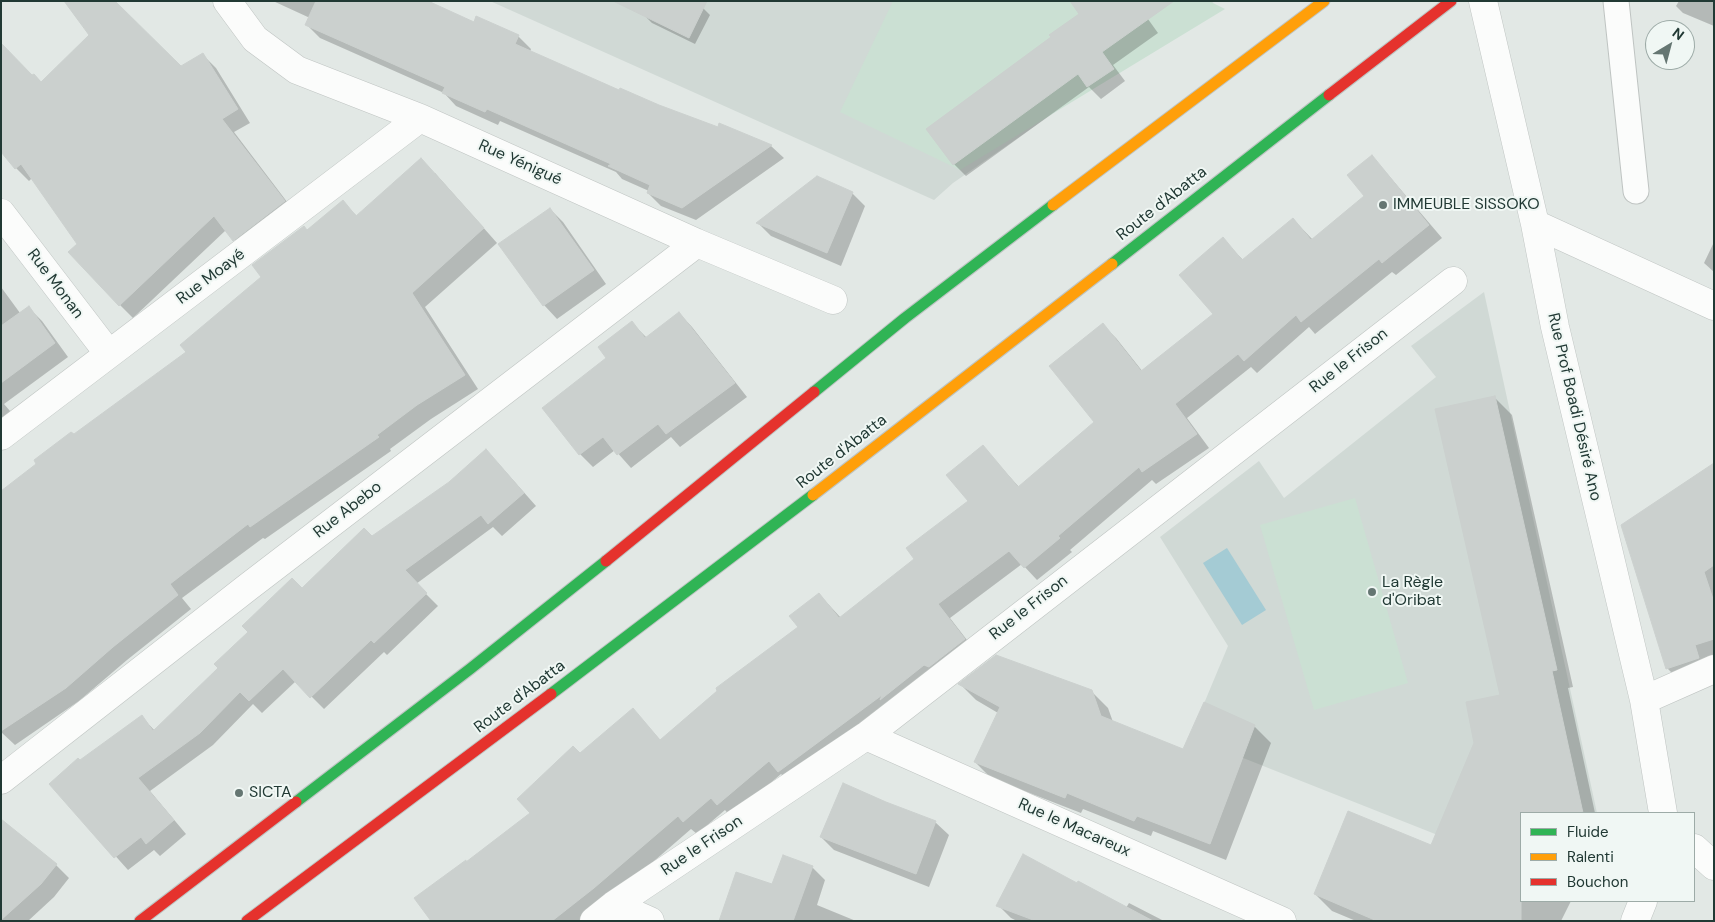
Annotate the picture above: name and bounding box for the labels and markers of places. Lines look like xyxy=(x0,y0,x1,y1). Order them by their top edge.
place label: IMMEUBLE SISSOKO xyxy=(1393,195,1540,215)
marker: IMMEUBLE SISSOKO xyxy=(1377,199,1389,211)
place label: La Règle d'Oribat xyxy=(1382,573,1443,611)
marker: La Règle d'Oribat xyxy=(1366,586,1378,598)
place label: SICTA xyxy=(249,783,292,803)
marker: SICTA xyxy=(233,787,245,799)

